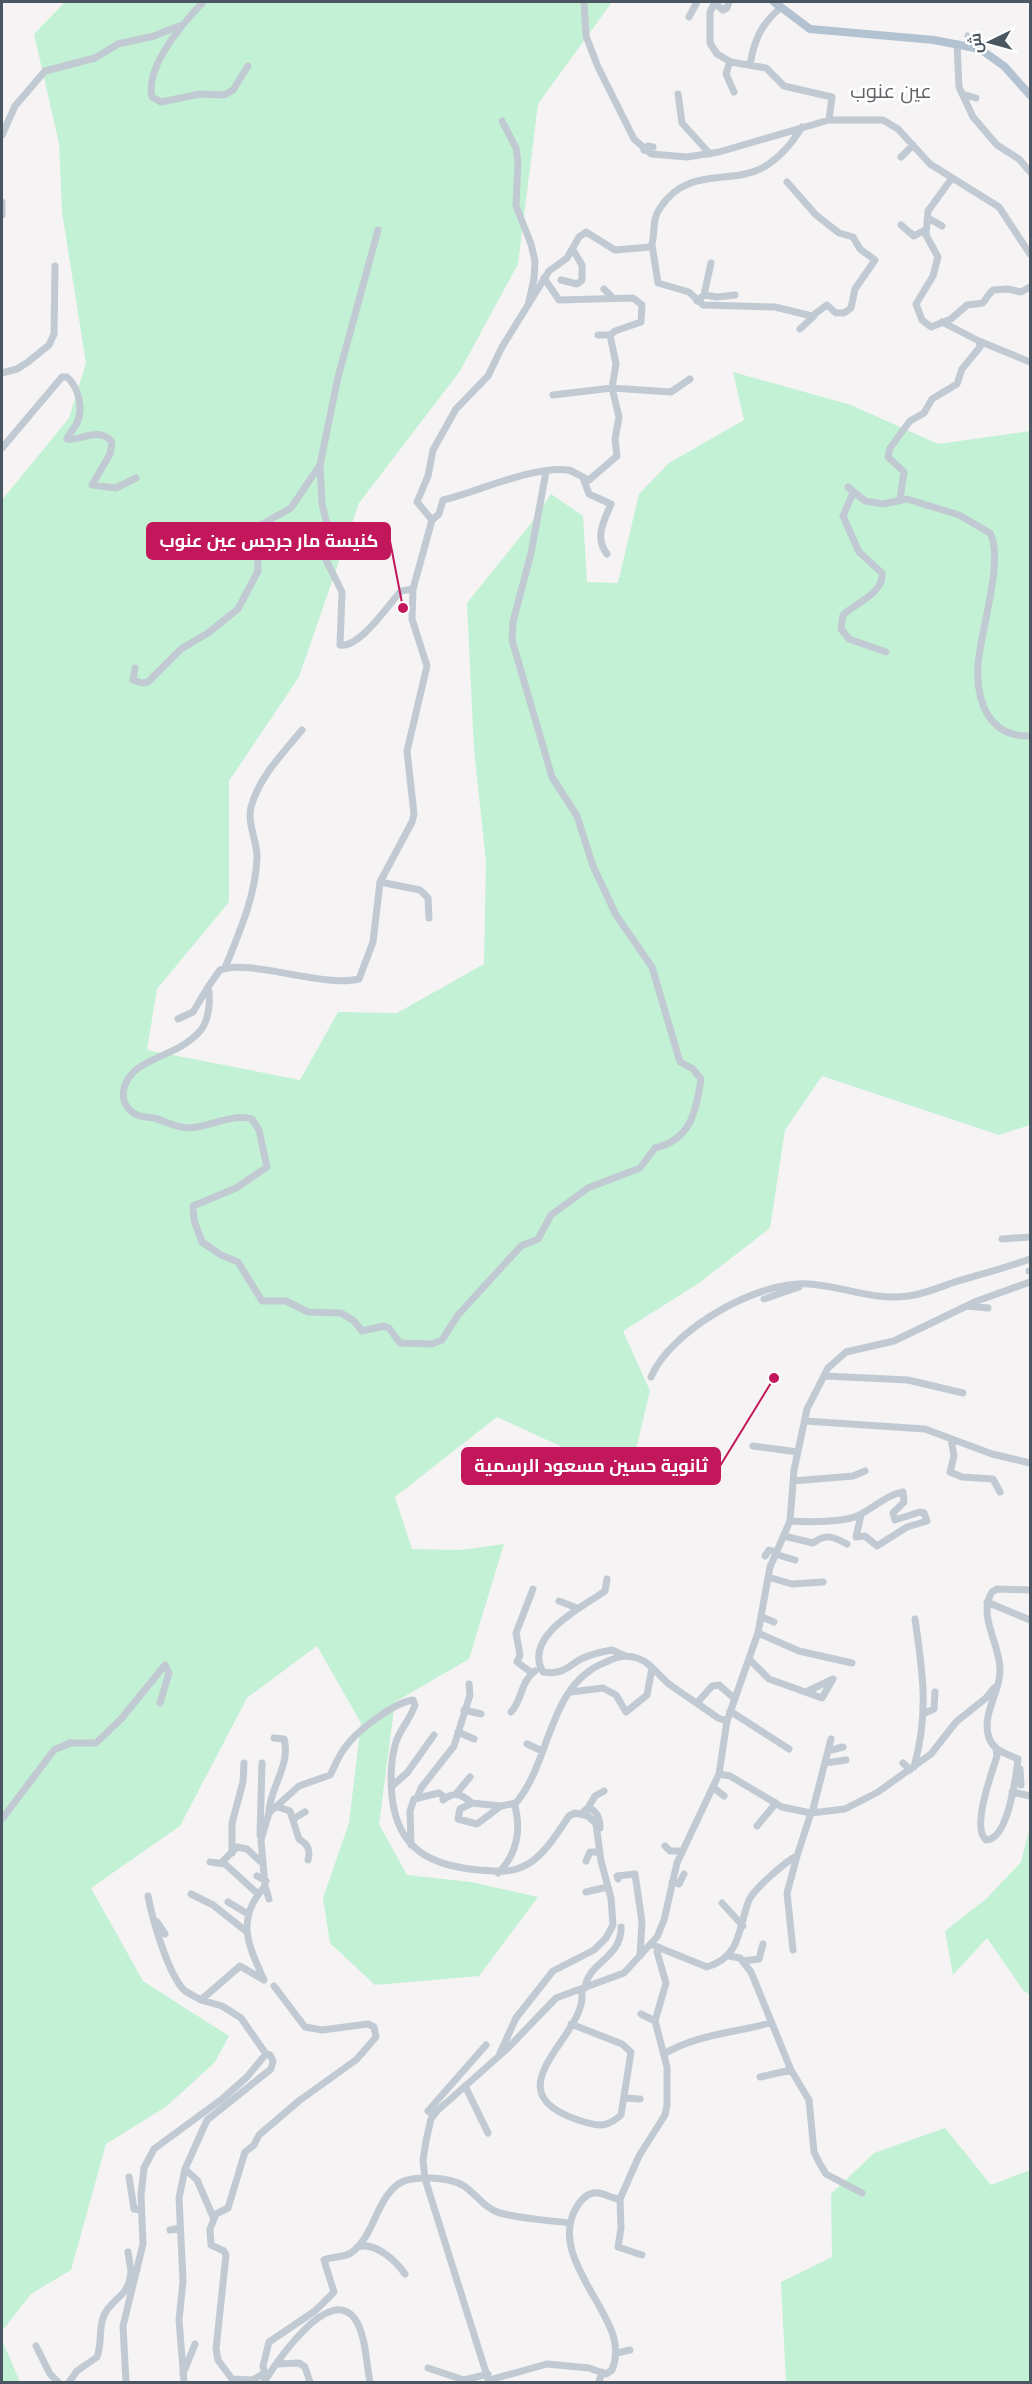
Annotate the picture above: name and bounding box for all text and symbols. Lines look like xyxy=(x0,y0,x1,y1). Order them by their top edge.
north arrow xyxy=(960,12,1020,72)
text: ش xyxy=(965,32,986,54)
district label: عين عنوب xyxy=(850,79,932,104)
callout: كنيسة مار جرجس عين عنوب xyxy=(147,523,390,559)
text: كنيسة مار جرجس عين عنوب xyxy=(160,530,378,552)
callout: ثانوية حسين مسعود الرسمية xyxy=(462,1448,720,1484)
text: ثانوية حسين مسعود الرسمية xyxy=(474,1455,708,1477)

